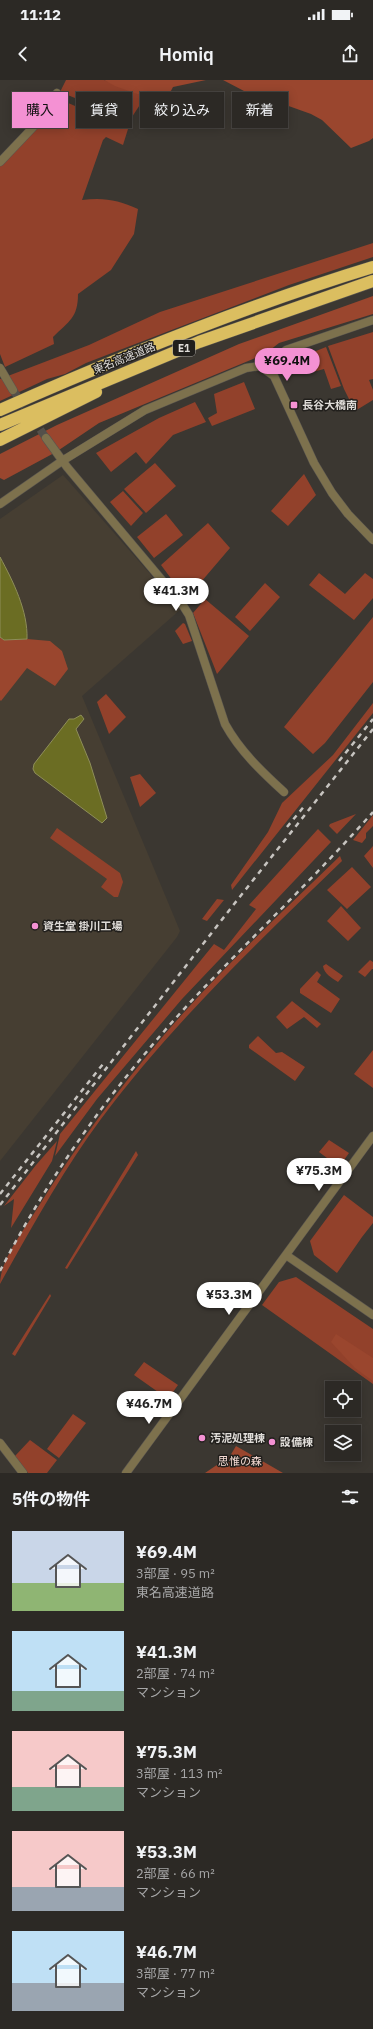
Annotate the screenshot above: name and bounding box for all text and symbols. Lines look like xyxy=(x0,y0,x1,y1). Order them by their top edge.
text: 11:12 xyxy=(20,5,61,24)
icon: back xyxy=(12,43,34,65)
text: Homiq xyxy=(159,43,214,66)
icon: share xyxy=(339,43,361,65)
chip: 購入 xyxy=(12,92,68,128)
chip: 賃貸 xyxy=(76,92,132,128)
chip: 絞り込み xyxy=(140,92,224,128)
chip: 新着 xyxy=(232,92,288,128)
street label: 東名高速道路 xyxy=(91,339,157,377)
road number: E1 xyxy=(173,340,195,356)
pin: ¥69.4M xyxy=(254,348,320,382)
text: ¥69.4M xyxy=(264,352,310,369)
place label: 長谷大橋南 xyxy=(302,398,357,412)
marker: 長谷大橋南 xyxy=(289,400,299,410)
pin: ¥41.3M xyxy=(143,578,209,612)
text: ¥41.3M xyxy=(153,582,199,599)
place label: 資生堂 掛川工場 xyxy=(43,919,123,933)
marker: 資生堂 掛川工場 xyxy=(30,921,40,931)
pin: ¥75.3M xyxy=(286,1158,352,1192)
text: ¥75.3M xyxy=(296,1162,342,1179)
pin: ¥53.3M xyxy=(196,1282,262,1316)
text: ¥53.3M xyxy=(206,1286,252,1303)
map controls xyxy=(325,1381,361,1461)
button: locate xyxy=(325,1381,361,1417)
pin: ¥46.7M xyxy=(116,1391,182,1425)
text: ¥46.7M xyxy=(126,1395,172,1412)
button: layers xyxy=(325,1425,361,1461)
place label: 汚泥処理棟 xyxy=(210,1431,265,1445)
marker: 汚泥処理棟 xyxy=(197,1433,207,1443)
place label: 設備棟 xyxy=(280,1435,313,1449)
marker: 設備棟 xyxy=(267,1437,277,1447)
park label: 思惟の森 xyxy=(218,1454,262,1468)
icon: filters xyxy=(339,1486,361,1508)
text: 5件の物件 xyxy=(12,1488,90,1510)
text: ¥69.4M xyxy=(136,1541,197,1563)
icon: home xyxy=(44,1547,92,1595)
text: 3部屋 · 95 m² xyxy=(136,1565,215,1582)
text: 東名高速道路 xyxy=(136,1584,214,1601)
text: ¥41.3M xyxy=(136,1641,197,1663)
icon: home xyxy=(44,1647,92,1695)
text: 2部屋 · 74 m² xyxy=(136,1665,215,1682)
text: マンション xyxy=(136,1684,201,1701)
text: ¥75.3M xyxy=(136,1741,197,1763)
icon: home xyxy=(44,1747,92,1795)
text: 3部屋 · 113 m² xyxy=(136,1765,223,1782)
text: マンション xyxy=(136,1784,201,1801)
text: ¥53.3M xyxy=(136,1841,197,1863)
icon: home xyxy=(44,1847,92,1895)
text: 2部屋 · 66 m² xyxy=(136,1865,215,1882)
text: マンション xyxy=(136,1884,201,1901)
text: ¥46.7M xyxy=(136,1941,197,1963)
icon: home xyxy=(44,1947,92,1995)
text: 3部屋 · 77 m² xyxy=(136,1965,215,1982)
text: マンション xyxy=(136,1984,201,2001)

